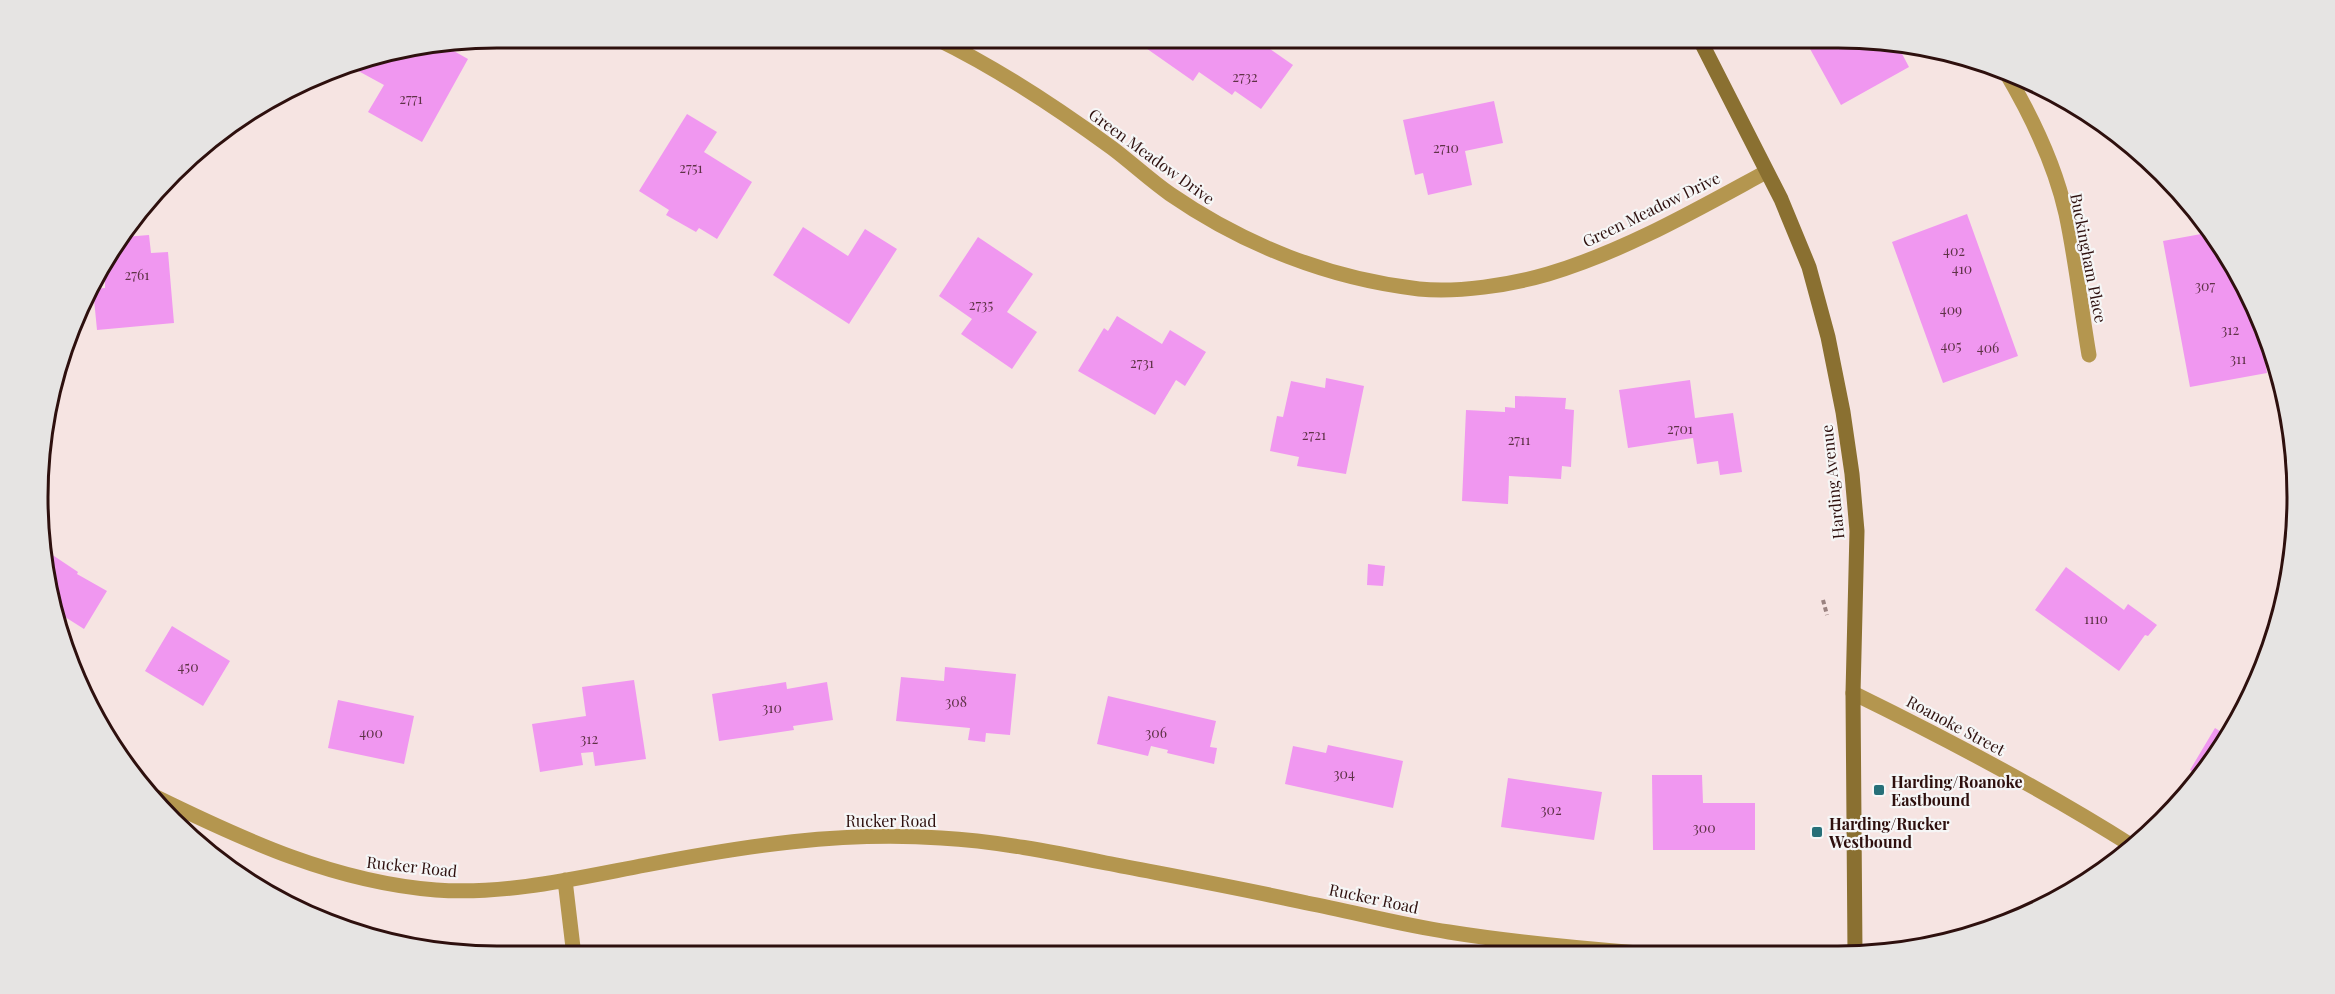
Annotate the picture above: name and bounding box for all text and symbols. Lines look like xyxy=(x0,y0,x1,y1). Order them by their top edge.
house number: 2732 xyxy=(1232,67,1258,86)
house number: 2771 xyxy=(399,89,423,108)
street label: Green Meadow Drive xyxy=(1085,103,1219,209)
house number: 2710 xyxy=(1433,138,1459,157)
house number: 2751 xyxy=(679,158,703,177)
street label: Green Meadow Drive xyxy=(1579,167,1723,251)
street label: Buckingham Place xyxy=(2066,191,2112,325)
house number: 402 xyxy=(1943,241,1965,260)
house number: 410 xyxy=(1952,259,1972,278)
house number: 2761 xyxy=(125,265,149,284)
house number: 307 xyxy=(2195,276,2216,295)
house number: 2735 xyxy=(969,295,993,314)
house number: 409 xyxy=(1940,300,1962,319)
house number: 312 xyxy=(2221,320,2239,339)
house number: 405 xyxy=(1940,336,1962,355)
house number: 406 xyxy=(1977,338,1999,357)
house number: 311 xyxy=(2230,349,2246,368)
house number: 2731 xyxy=(1130,353,1154,372)
house number: 2701 xyxy=(1667,419,1693,438)
street label: Harding Avenue xyxy=(1816,424,1848,540)
house number: 2721 xyxy=(1302,425,1326,444)
house number: 2711 xyxy=(1508,430,1530,449)
house number: 1110 xyxy=(2084,609,2108,628)
house number: 450 xyxy=(177,657,199,676)
street label: Roanoke Street xyxy=(1903,690,2009,760)
house number: 308 xyxy=(945,692,967,711)
house number: 310 xyxy=(762,698,782,717)
house number: 400 xyxy=(359,723,383,742)
house number: 306 xyxy=(1145,723,1167,742)
house number: 312 xyxy=(580,729,598,748)
house number: 304 xyxy=(1333,764,1355,783)
place label: Harding/Roanoke Eastbound xyxy=(1891,771,2022,810)
marker: Harding/Roanoke Eastbound xyxy=(1872,783,1886,797)
house number: 302 xyxy=(1540,800,1562,819)
street label: Rucker Road xyxy=(845,810,937,831)
place label: Harding/Rucker Westbound xyxy=(1828,813,1950,852)
house number: 300 xyxy=(1692,818,1716,837)
marker: Harding/Rucker Westbound xyxy=(1810,825,1824,839)
street label: Rucker Road xyxy=(366,851,458,881)
street label: Rucker Road xyxy=(1327,878,1421,918)

